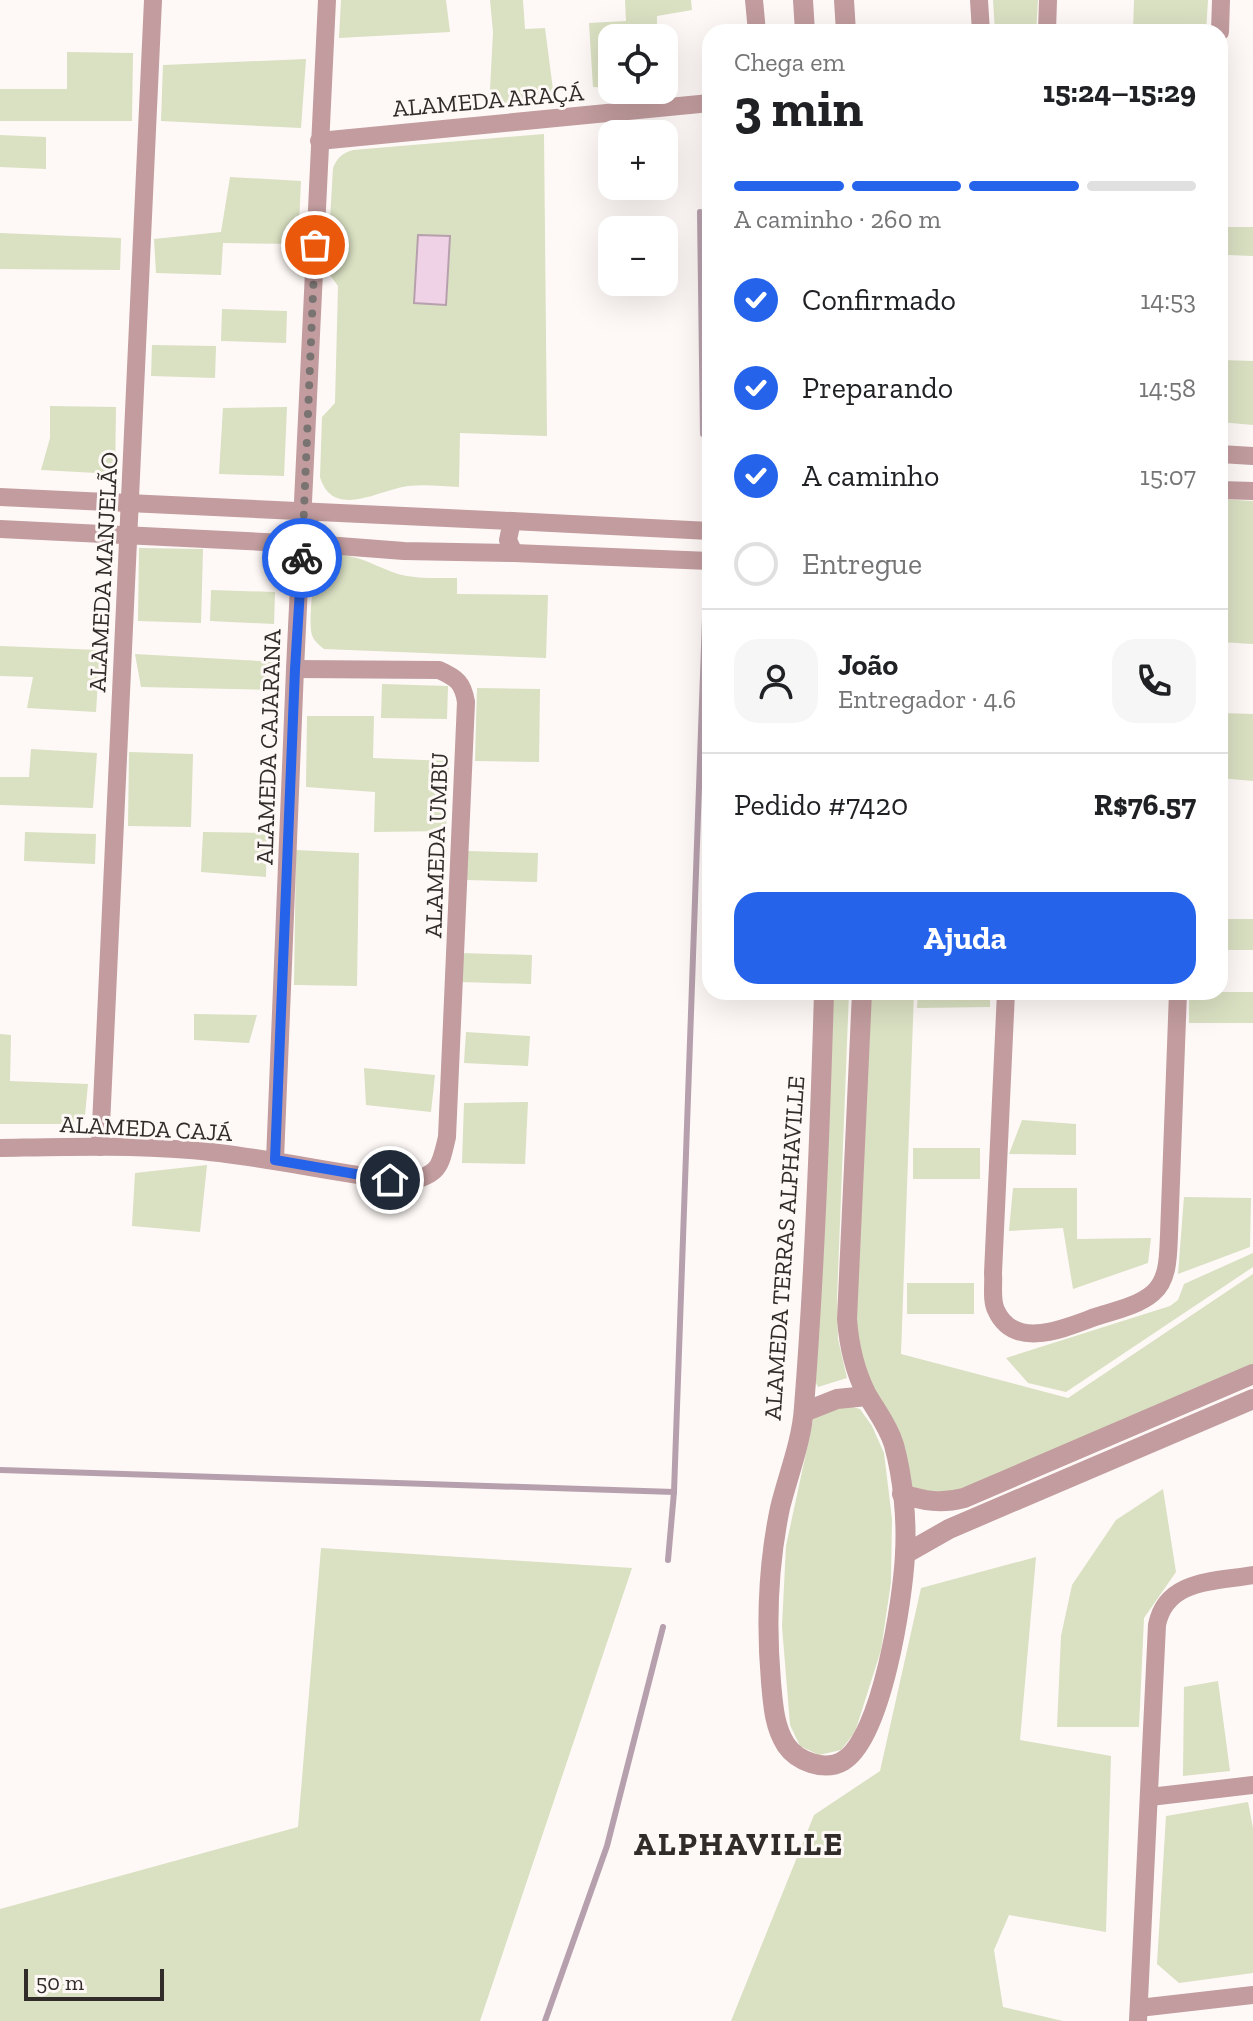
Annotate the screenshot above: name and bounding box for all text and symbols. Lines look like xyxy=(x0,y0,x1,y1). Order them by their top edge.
map controls xyxy=(598,24,678,296)
button: locate xyxy=(598,24,678,104)
text: Chega em xyxy=(734,46,845,78)
text: 15:24–15:29 xyxy=(1043,74,1196,110)
street label: ALAMEDA ARAÇÁ xyxy=(391,77,585,123)
text: 3 min xyxy=(734,77,863,139)
button: + xyxy=(598,120,678,200)
text: A caminho · 260 m xyxy=(734,203,941,235)
pin xyxy=(281,211,349,279)
button: − xyxy=(598,216,678,296)
icon: bag xyxy=(293,223,337,267)
icon: check xyxy=(734,278,778,322)
text: Confirmado xyxy=(802,282,956,318)
text: 14:53 xyxy=(1140,284,1196,316)
icon: check xyxy=(734,366,778,410)
text: Preparando xyxy=(802,370,953,406)
text: 14:58 xyxy=(1139,372,1196,404)
street label: ALAMEDA MANJELÃO xyxy=(82,451,124,693)
icon: check xyxy=(734,454,778,498)
text: A caminho xyxy=(802,458,939,494)
text: 15:07 xyxy=(1140,460,1196,492)
courier xyxy=(262,518,342,598)
icon: bike xyxy=(280,536,324,580)
text: Entregue xyxy=(802,546,922,582)
street label: ALAMEDA CAJARANA xyxy=(249,628,287,865)
button: person xyxy=(734,639,818,723)
button: phone xyxy=(1112,639,1196,723)
text: João xyxy=(838,647,898,683)
text: Entregador · 4.6 xyxy=(838,683,1016,715)
street label: ALAMEDA UMBU xyxy=(418,752,454,938)
text: Pedido #7420 xyxy=(734,787,908,823)
text: R$76.57 xyxy=(1094,787,1196,823)
button: Ajuda xyxy=(734,892,1196,984)
street label: ALAMEDA TERRAS ALPHAVILLE xyxy=(758,1075,810,1421)
street label: ALAMEDA CAJÁ xyxy=(59,1109,233,1147)
pin xyxy=(356,1146,424,1214)
icon: home xyxy=(368,1158,412,1202)
district label: ALPHAVILLE xyxy=(634,1825,844,1863)
scale bar xyxy=(24,1965,164,2001)
text: 50 m xyxy=(36,1969,84,1996)

